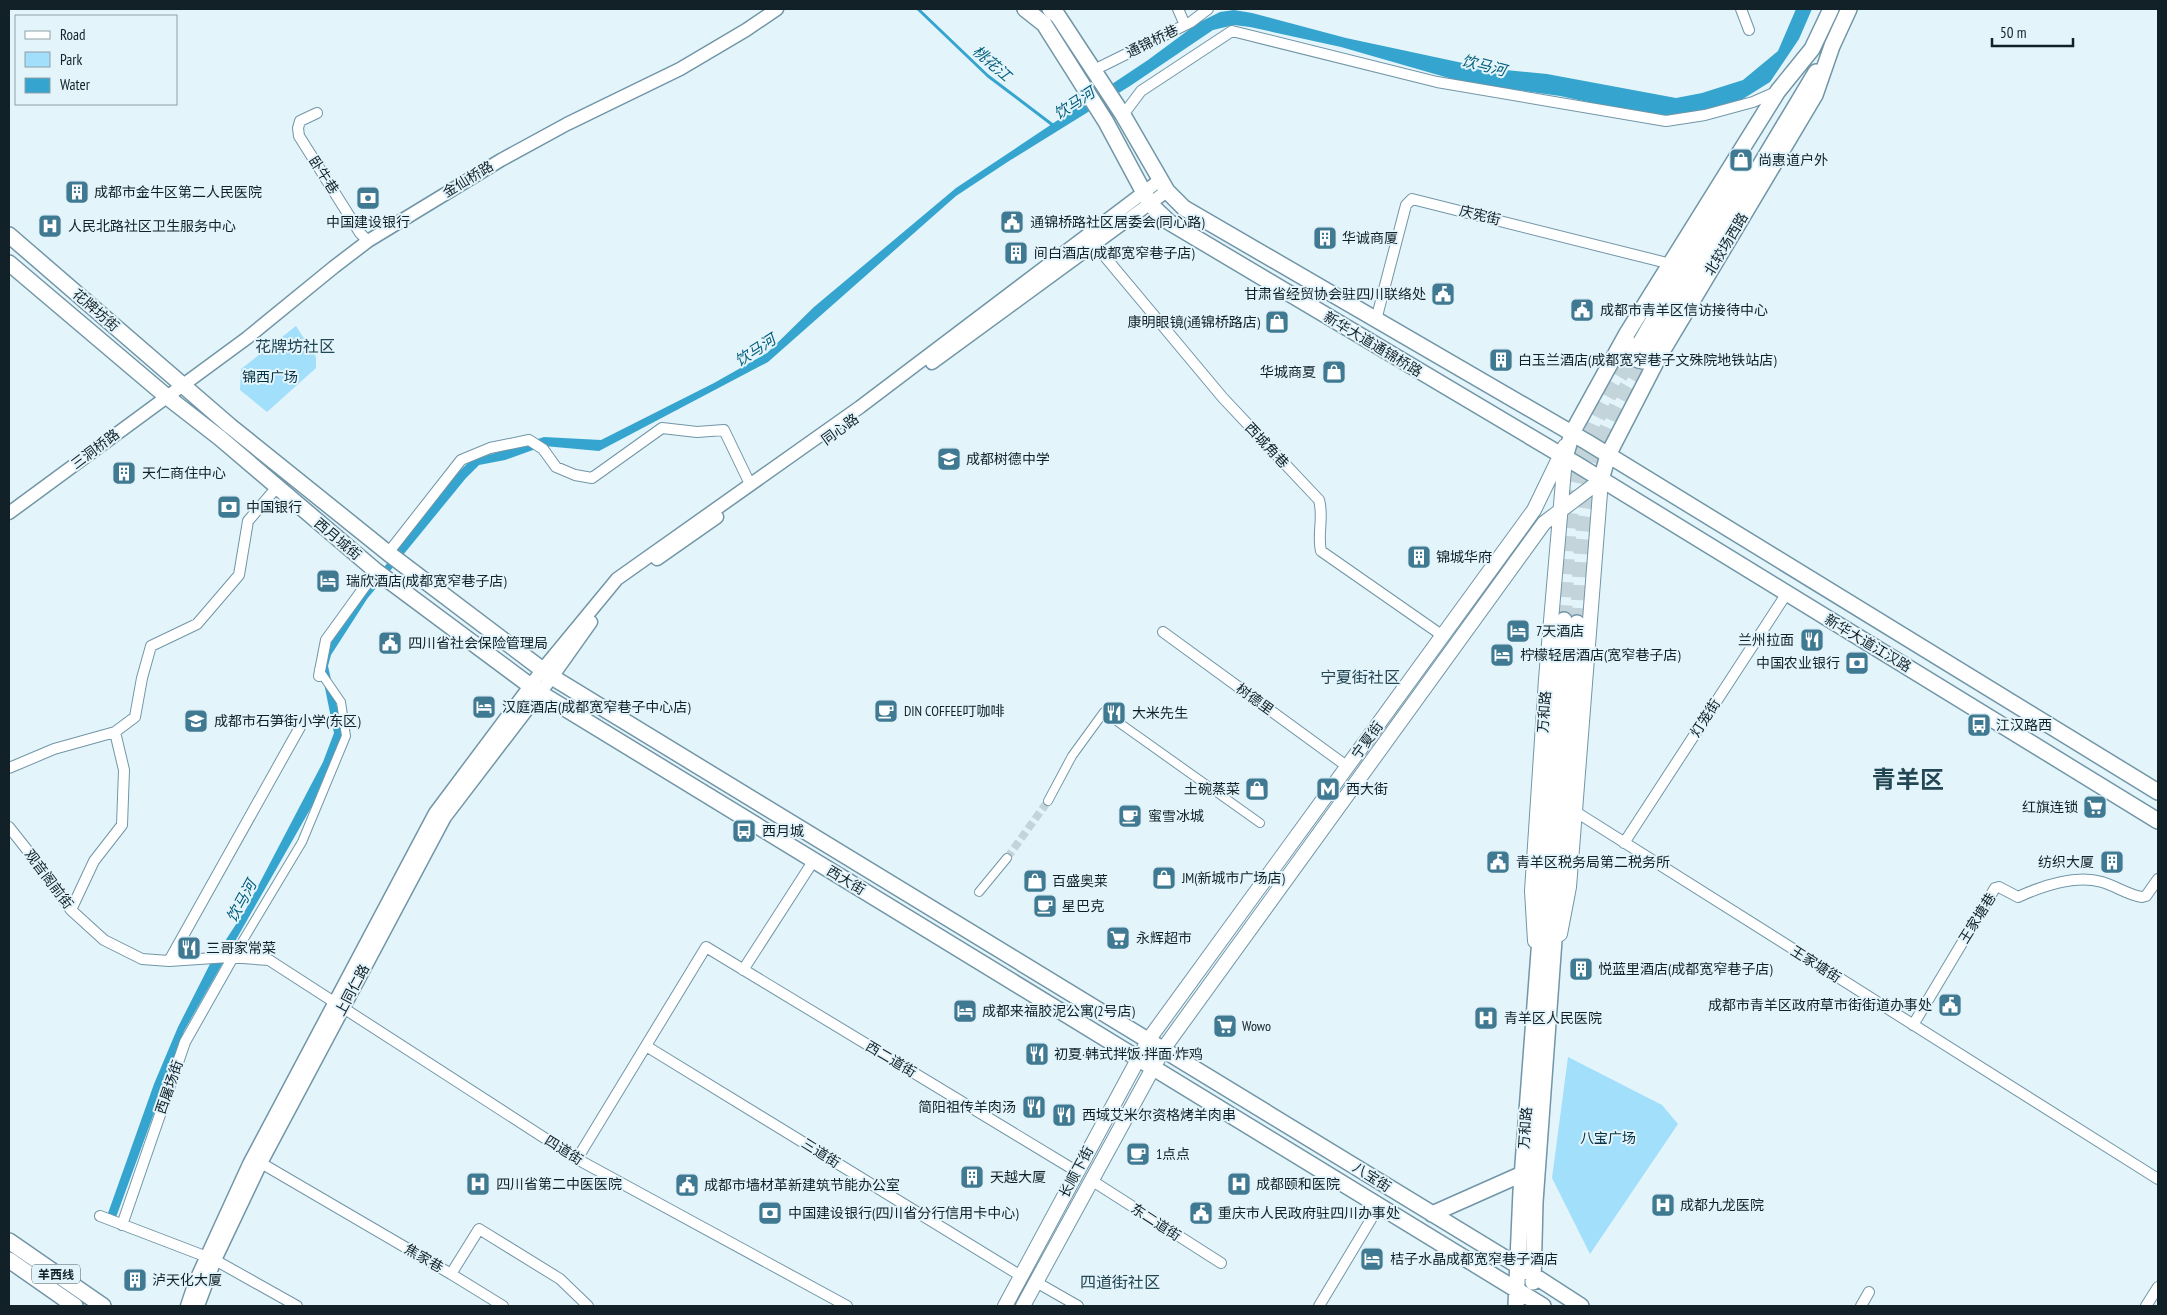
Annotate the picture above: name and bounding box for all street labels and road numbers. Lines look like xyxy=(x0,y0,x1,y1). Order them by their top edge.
street label: 通锦桥巷 xyxy=(1123,21,1181,61)
street label: 卧牛巷 xyxy=(305,152,343,198)
street label: 金仙桥路 xyxy=(439,157,497,201)
street label: 庆宪街 xyxy=(1457,201,1503,229)
street label: 北较场西路 xyxy=(1700,209,1752,279)
street label: 花牌坊街 xyxy=(69,285,123,335)
street label: 新华大道通锦桥路 xyxy=(1320,307,1426,381)
street label: 同心路 xyxy=(818,409,862,449)
street label: 西城角巷 xyxy=(1241,418,1293,472)
street label: 三洞桥路 xyxy=(67,425,123,473)
street label: 西月城街 xyxy=(311,514,365,564)
street label: 新华大道江汉路 xyxy=(1821,610,1915,676)
street label: 树德里 xyxy=(1233,679,1277,719)
street label: 万和路 xyxy=(1534,690,1554,734)
street label: 灯笼街 xyxy=(1686,695,1724,741)
street label: 宁夏街 xyxy=(1347,718,1387,762)
street label: 观音阁前街 xyxy=(21,846,77,912)
street label: 西大街 xyxy=(823,861,869,899)
street label: 王家塘巷 xyxy=(1955,889,1999,947)
street label: 王家塘街 xyxy=(1787,942,1845,986)
street label: 上同仁路 xyxy=(331,961,373,1019)
street label: 西二道街 xyxy=(862,1037,920,1081)
street label: 西屠场街 xyxy=(151,1058,187,1116)
street label: 万和路 xyxy=(1515,1106,1535,1150)
street label: 四道街 xyxy=(541,1131,587,1169)
street label: 三道街 xyxy=(798,1134,844,1172)
street label: 长顺下街 xyxy=(1055,1143,1097,1201)
street label: 八宝街 xyxy=(1349,1158,1395,1196)
street label: 东二道街 xyxy=(1128,1199,1184,1245)
street label: 焦家巷 xyxy=(401,1240,447,1276)
road number: 羊西线 xyxy=(32,1264,80,1284)

